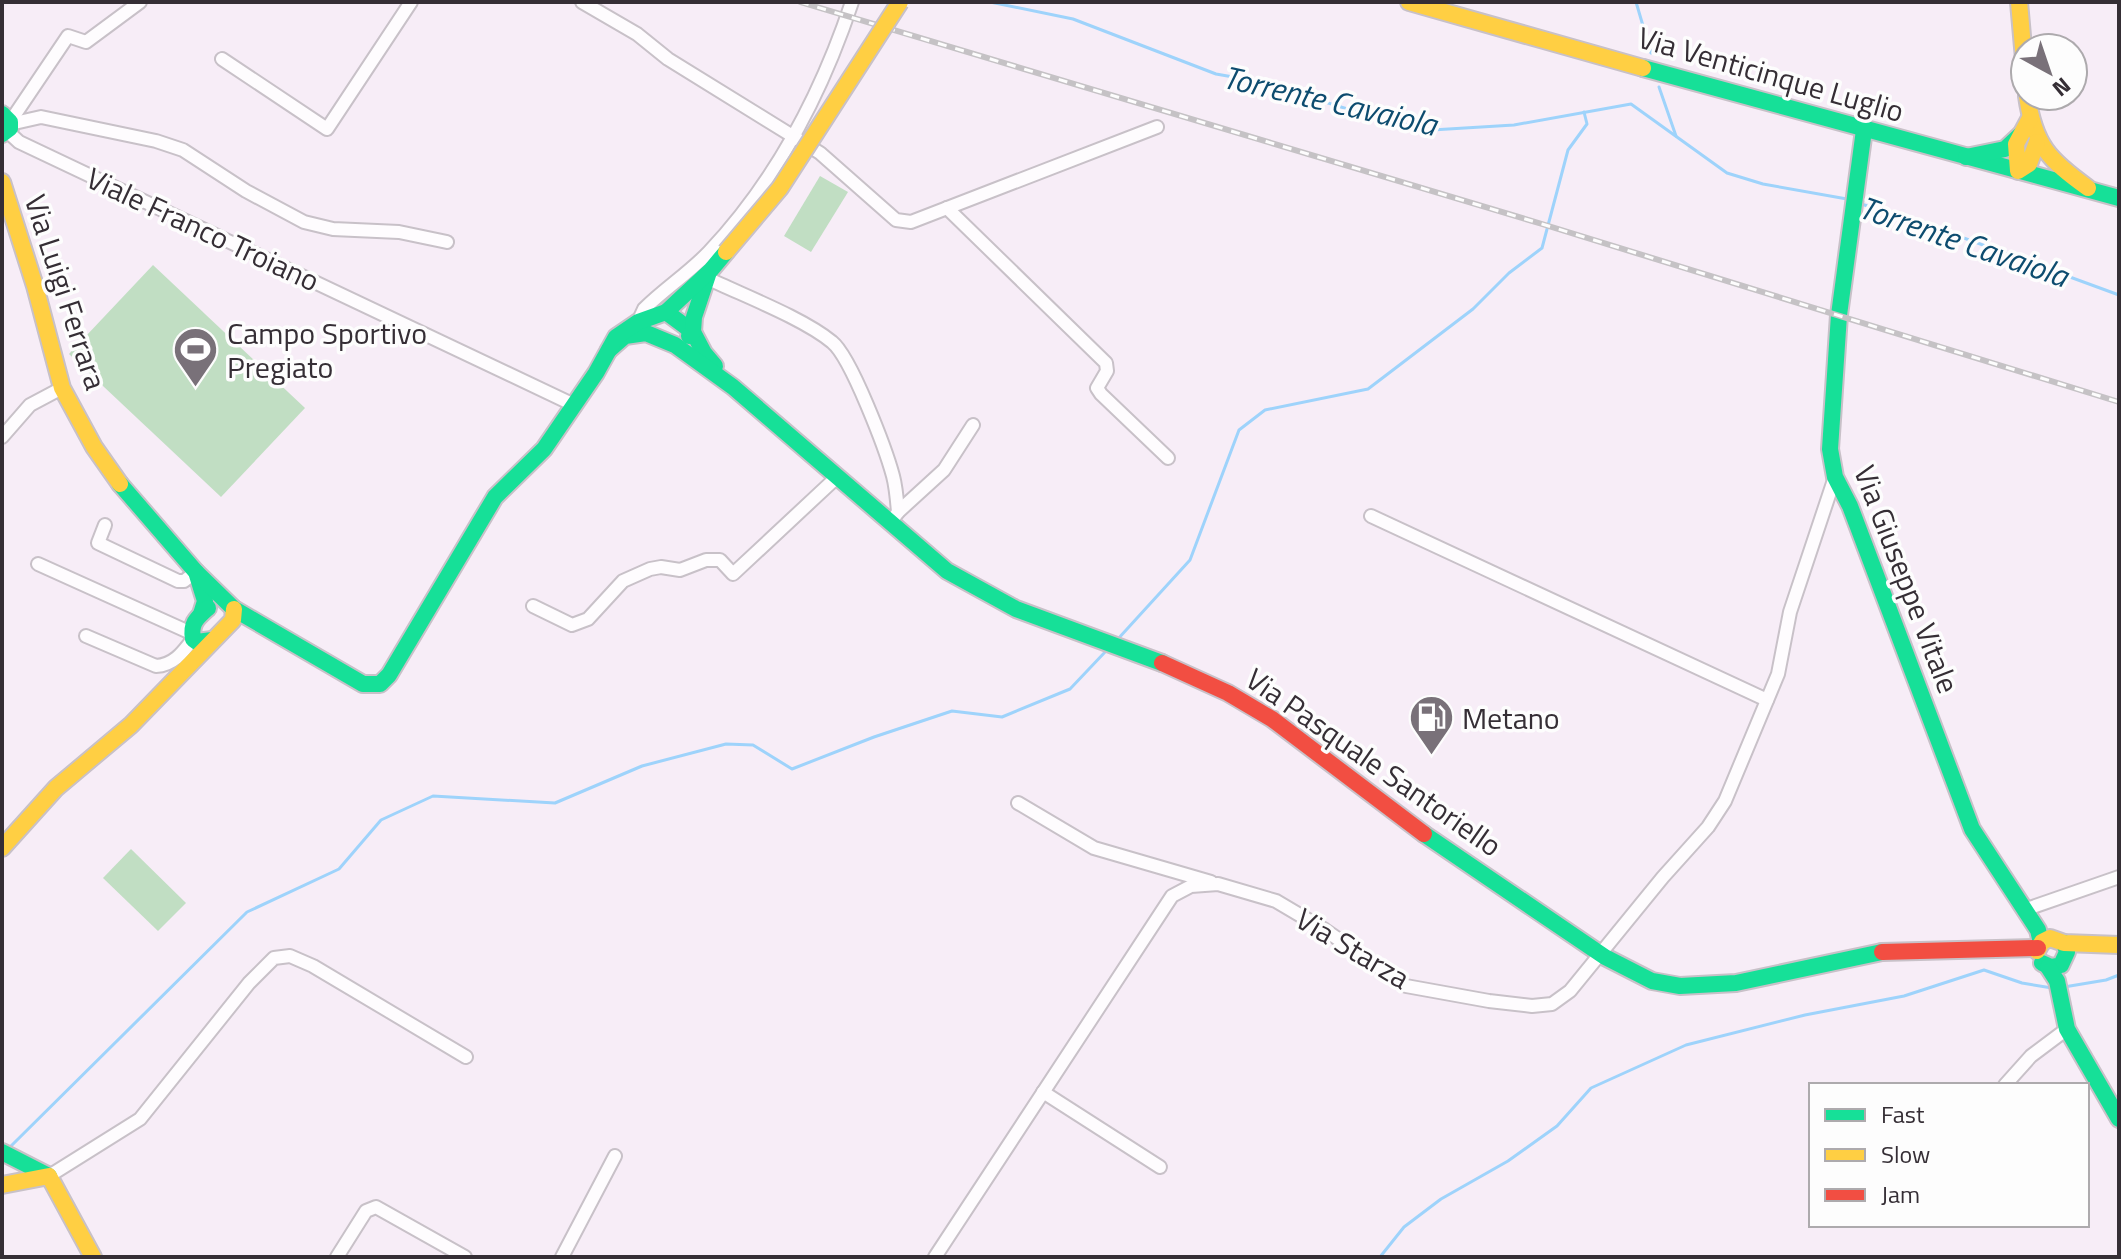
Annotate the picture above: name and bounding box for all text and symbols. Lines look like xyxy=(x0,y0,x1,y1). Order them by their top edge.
street label: Via Venticinque Luglio xyxy=(1633,14,1909,134)
north arrow xyxy=(2009,32,2089,112)
water label: Torrente Cavaiola xyxy=(1218,52,1444,148)
text: N xyxy=(2045,69,2079,105)
street label: Viale Franco Troiano xyxy=(79,155,327,303)
water label: Torrente Cavaiola xyxy=(1853,183,2077,300)
street label: Via Luigi Ferrara xyxy=(13,189,119,395)
place label: Campo Sportivo Pregiato xyxy=(227,310,427,390)
sports icon: Campo Sportivo Pregiato xyxy=(172,326,220,389)
street label: Via Giuseppe Vitale xyxy=(1842,458,1972,700)
street label: Via Pasquale Santoriello xyxy=(1237,656,1511,868)
fuel station icon: Metano xyxy=(1407,694,1455,757)
place label: Metano xyxy=(1462,695,1560,741)
street label: Via Starza xyxy=(1287,896,1419,1000)
legend xyxy=(1809,1083,2089,1227)
text: Fast xyxy=(1881,1096,1925,1132)
text: Slow xyxy=(1881,1136,1930,1172)
text: Jam xyxy=(1881,1176,1920,1212)

